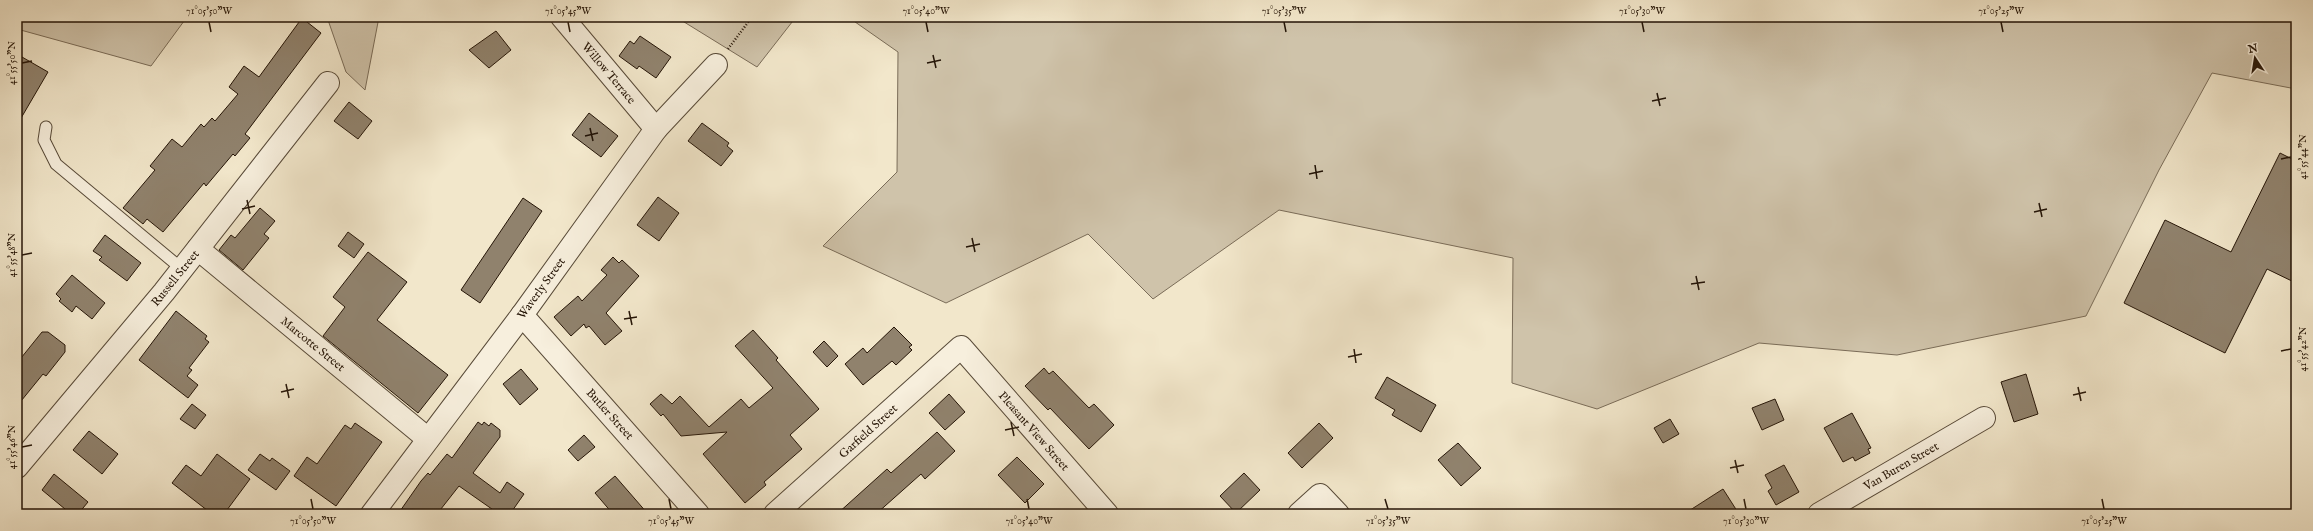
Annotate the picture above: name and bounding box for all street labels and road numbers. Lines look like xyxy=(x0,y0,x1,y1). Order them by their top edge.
street label: Willow Terrace xyxy=(578,39,639,108)
street label: Russell Street xyxy=(148,247,203,310)
street label: Waverly Street xyxy=(514,255,569,322)
street label: Marcotte Street xyxy=(277,314,348,375)
street label: Butler Street xyxy=(583,386,637,443)
street label: Pleasant View Street xyxy=(995,389,1072,474)
street label: Garfield Street xyxy=(836,401,901,462)
street label: Van Buren Street xyxy=(1860,439,1941,494)

